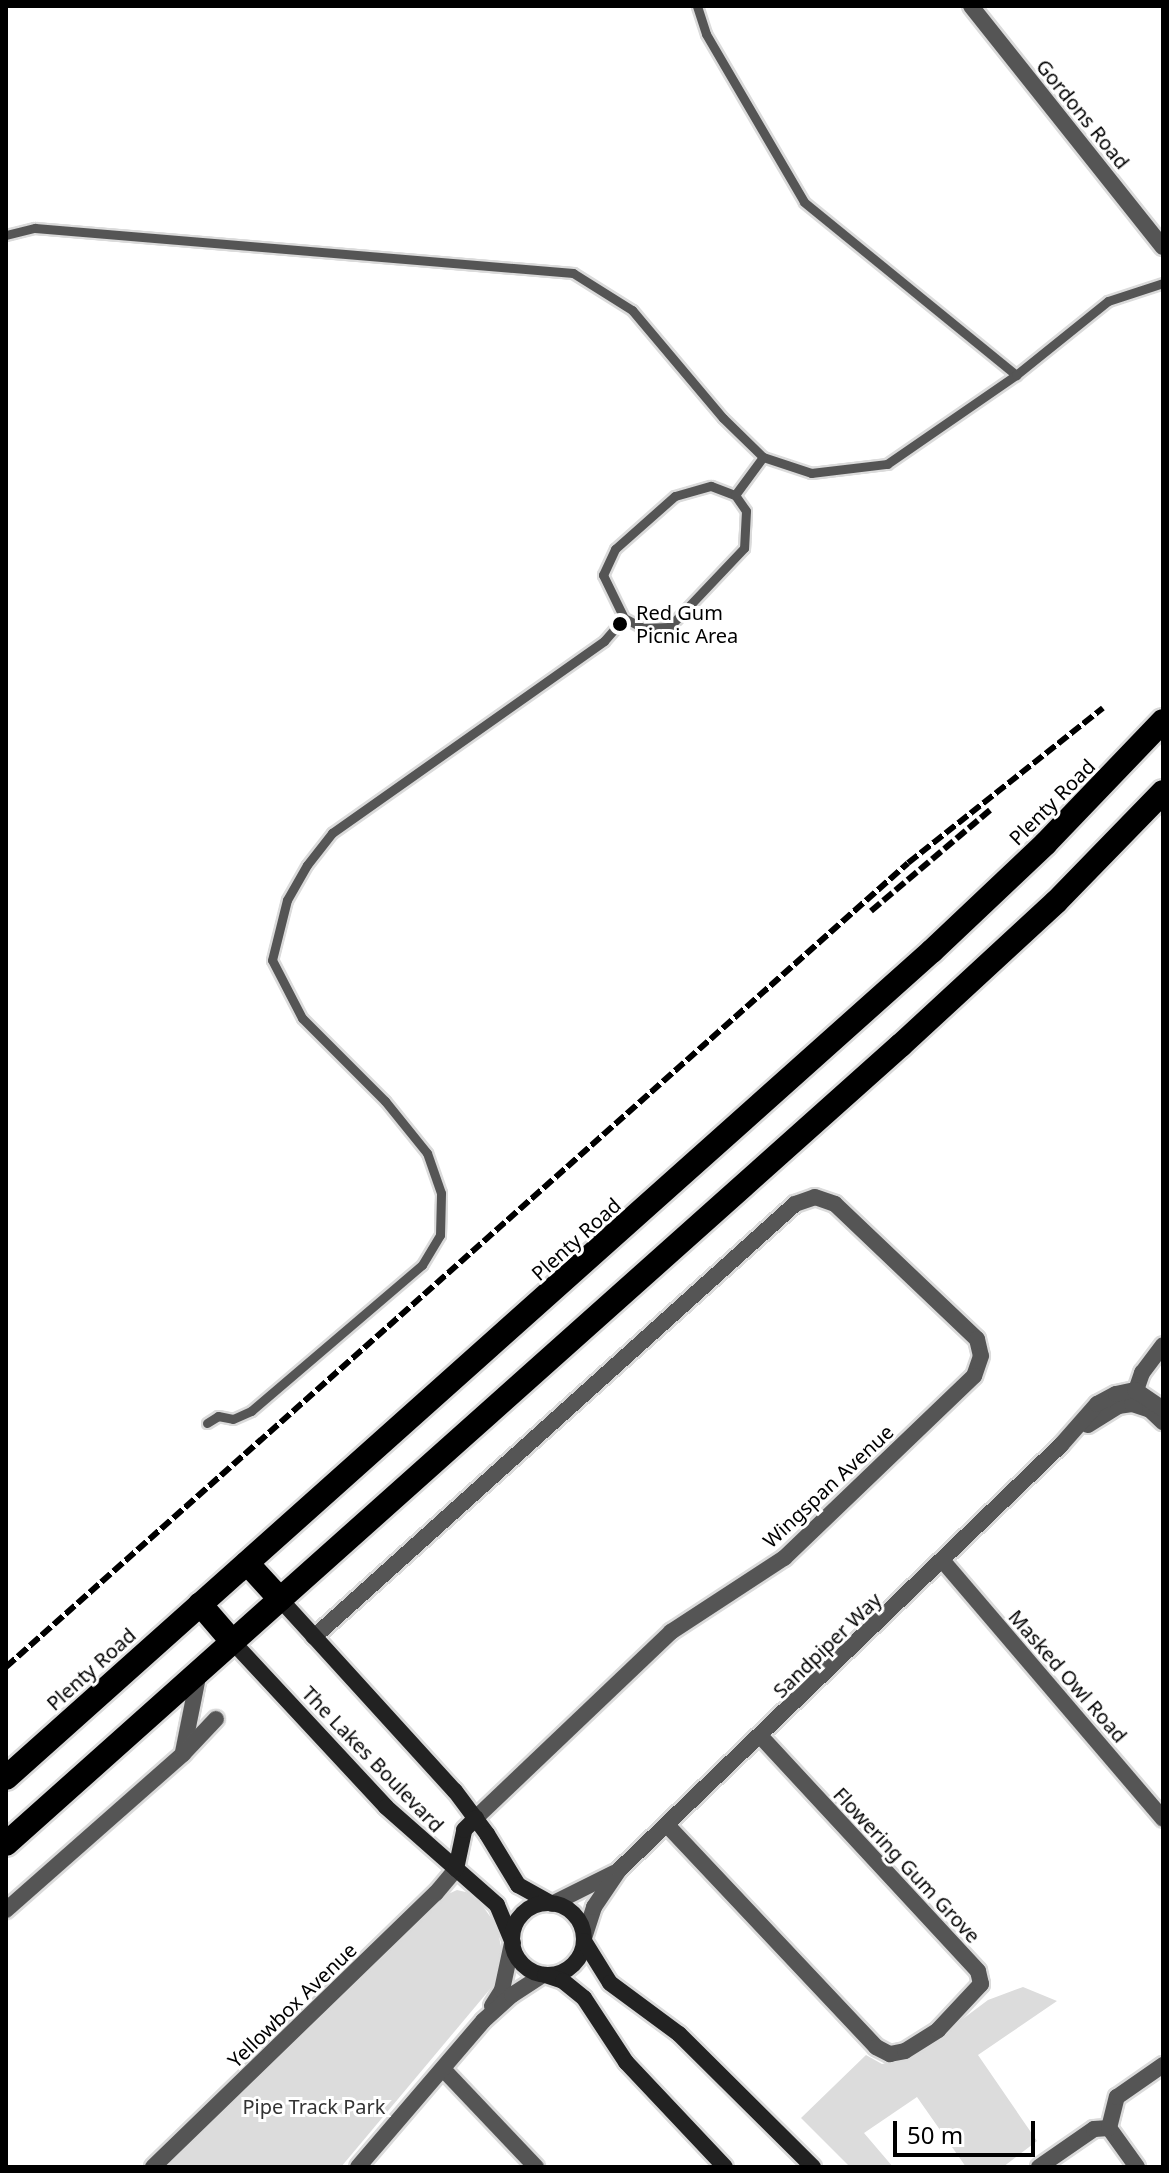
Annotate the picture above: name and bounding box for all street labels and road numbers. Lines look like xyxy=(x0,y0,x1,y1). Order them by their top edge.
street label: Gordons Road xyxy=(1031,54,1135,174)
street label: Plenty Road xyxy=(1004,754,1100,850)
street label: Plenty Road xyxy=(527,1193,625,1285)
street label: Wingspan Avenue xyxy=(758,1419,898,1553)
street label: Sandpiper Way xyxy=(768,1587,886,1703)
street label: Masked Owl Road xyxy=(1004,1605,1132,1747)
street label: Plenty Road xyxy=(42,1623,140,1715)
street label: The Lakes Boulevard xyxy=(297,1681,449,1837)
street label: Flowering Gum Grove xyxy=(829,1782,985,1948)
street label: Yellowbox Avenue xyxy=(223,1938,361,2072)

